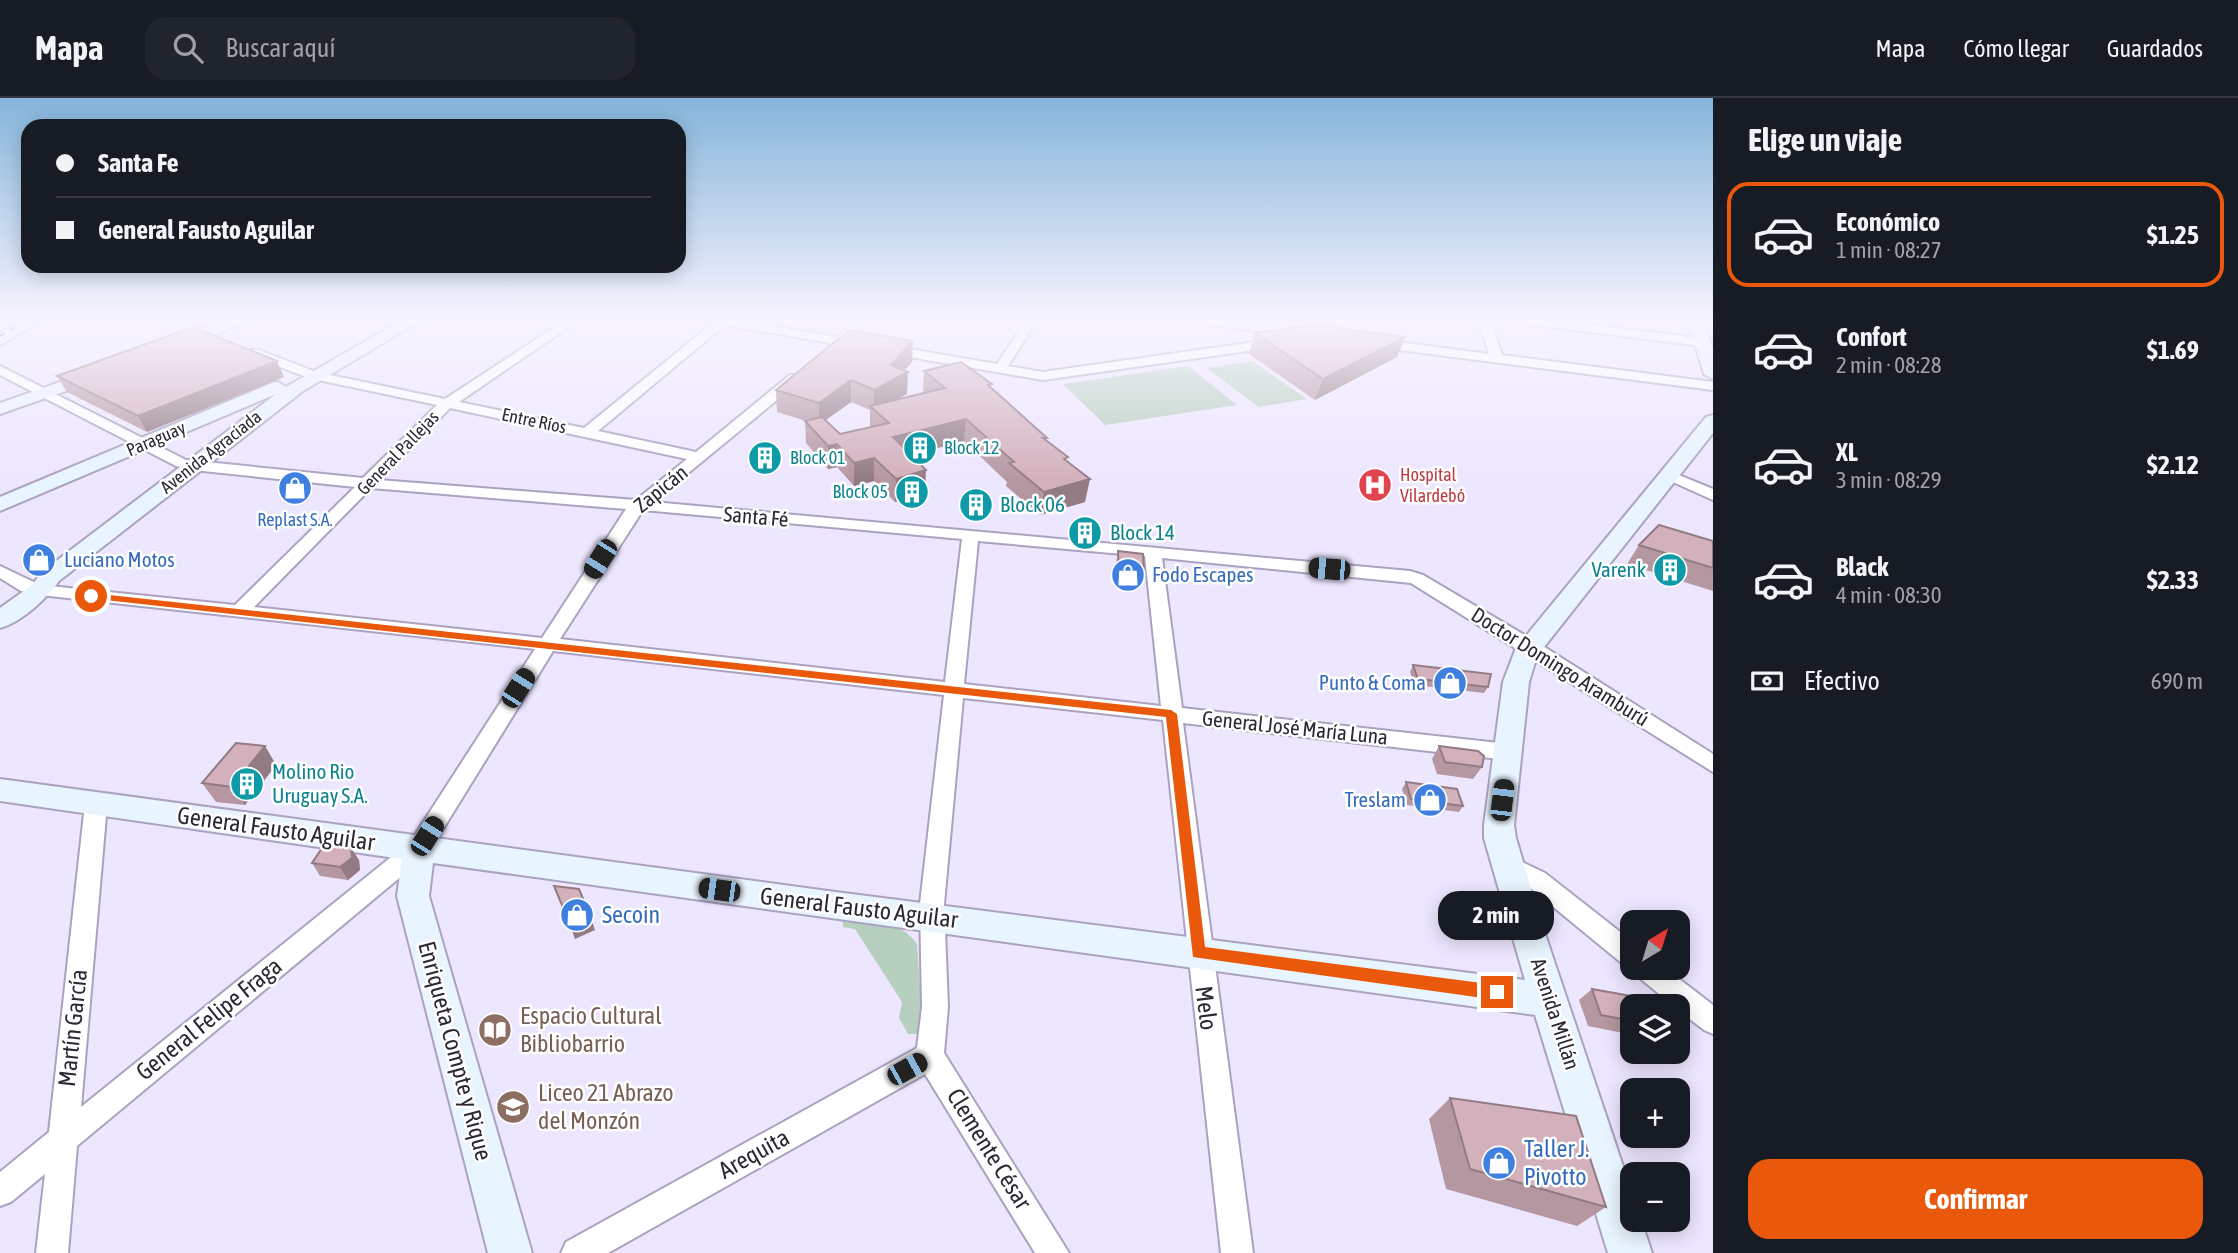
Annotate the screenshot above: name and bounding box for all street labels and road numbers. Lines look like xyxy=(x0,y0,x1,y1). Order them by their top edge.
street label: Entre Ríos xyxy=(500,403,568,438)
street label: Avenida Agraciada xyxy=(156,406,265,498)
street label: General Pallejas xyxy=(352,406,443,499)
street label: Paraguay xyxy=(123,417,189,460)
street label: Zapicán xyxy=(629,459,692,517)
street label: Santa Fé xyxy=(723,501,790,531)
street label: Doctor Domingo Aramburú xyxy=(1467,602,1654,731)
street label: General José María Luna xyxy=(1201,705,1389,749)
street label: General Fausto Aguilar xyxy=(176,801,377,856)
street label: General Fausto Aguilar xyxy=(759,882,960,933)
street label: Enriqueta Compte y Rique xyxy=(413,938,498,1163)
street label: General Felipe Fraga xyxy=(131,952,287,1085)
street label: Avenida Millán xyxy=(1527,955,1585,1072)
street label: Martín García xyxy=(53,968,92,1088)
street label: Melo xyxy=(1190,984,1223,1032)
street label: Clemente César xyxy=(942,1084,1038,1215)
street label: Arequita xyxy=(714,1123,794,1184)

